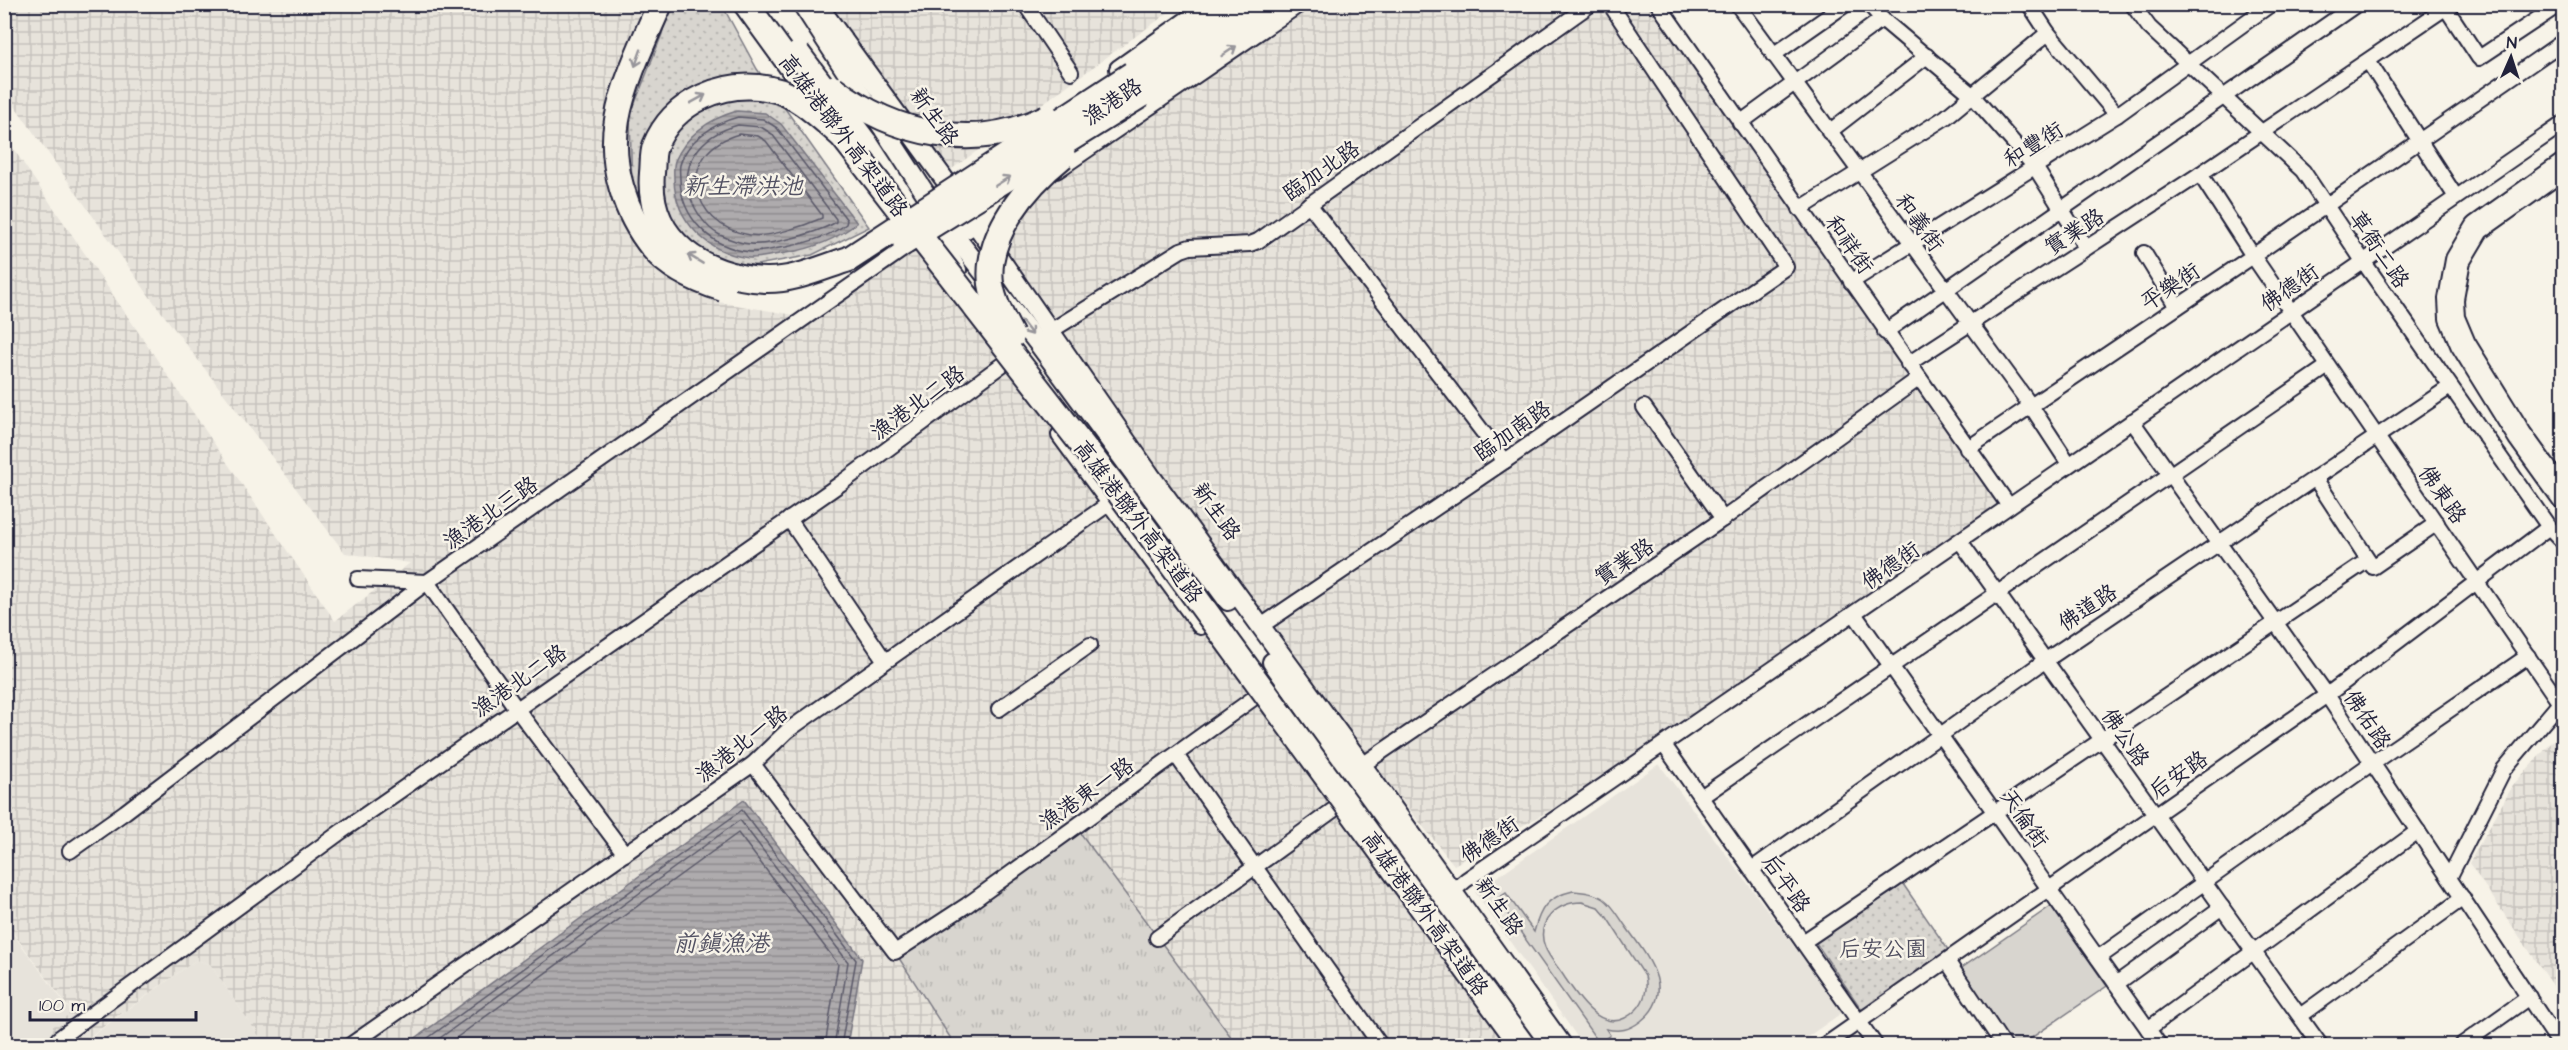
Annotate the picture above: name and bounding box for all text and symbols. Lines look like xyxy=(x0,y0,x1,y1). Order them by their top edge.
north arrow xyxy=(2481,27,2541,87)
text: N xyxy=(2506,32,2517,54)
one-way arrow xyxy=(1220,45,1237,57)
street label: 高雄港聯外高架道路 xyxy=(771,48,915,224)
one-way arrow xyxy=(631,49,642,67)
street label: 漁港路 xyxy=(1077,71,1149,134)
street label: 新生路 xyxy=(902,81,966,153)
one-way arrow xyxy=(689,93,706,105)
street label: 和豐街 xyxy=(1998,115,2070,176)
street label: 臨加北路 xyxy=(1277,133,1367,209)
water label: 新生滯洪池 xyxy=(683,170,804,204)
one-way arrow xyxy=(994,175,1011,187)
street label: 和義街 xyxy=(1887,187,1951,259)
street label: 實業路 xyxy=(2039,201,2111,263)
street label: 草衙二路 xyxy=(2341,205,2416,295)
street label: 和祥街 xyxy=(1817,209,1880,281)
one-way arrow xyxy=(687,253,704,265)
street label: 平樂街 xyxy=(2135,256,2207,319)
street label: 佛德街 xyxy=(2254,257,2326,320)
one-way arrow xyxy=(1020,320,1033,336)
street label: 漁港北二路 xyxy=(864,358,971,448)
street label: 臨加南路 xyxy=(1468,393,1558,469)
street label: 高雄港聯外高架道路 xyxy=(1066,434,1210,610)
street label: 佛東路 xyxy=(2410,459,2473,531)
street label: 漁港北三路 xyxy=(437,469,545,557)
street label: 新生路 xyxy=(1184,476,1248,548)
street label: 實業路 xyxy=(1589,531,1661,594)
street label: 佛德街 xyxy=(1855,535,1927,598)
street label: 佛道路 xyxy=(2052,577,2124,640)
street label: 漁港北二路 xyxy=(466,637,574,725)
street label: 佛佑路 xyxy=(2335,684,2398,756)
street label: 漁港北一路 xyxy=(689,698,795,790)
street label: 佛公路 xyxy=(2093,702,2156,774)
street label: 后安路 xyxy=(2143,744,2215,807)
street label: 漁港東一路 xyxy=(1033,750,1141,838)
street label: 天倫街 xyxy=(1992,783,2055,855)
street label: 佛德街 xyxy=(1454,809,1526,872)
street label: 高雄港聯外高架道路 xyxy=(1354,825,1496,1003)
street label: 后平路 xyxy=(1754,848,1817,920)
street label: 新生路 xyxy=(1467,871,1530,943)
water label: 前鎮漁港 xyxy=(673,927,771,961)
park label: 后安公園 xyxy=(1839,934,1927,965)
scale bar xyxy=(30,984,196,1022)
text: 100 m xyxy=(39,993,85,1018)

